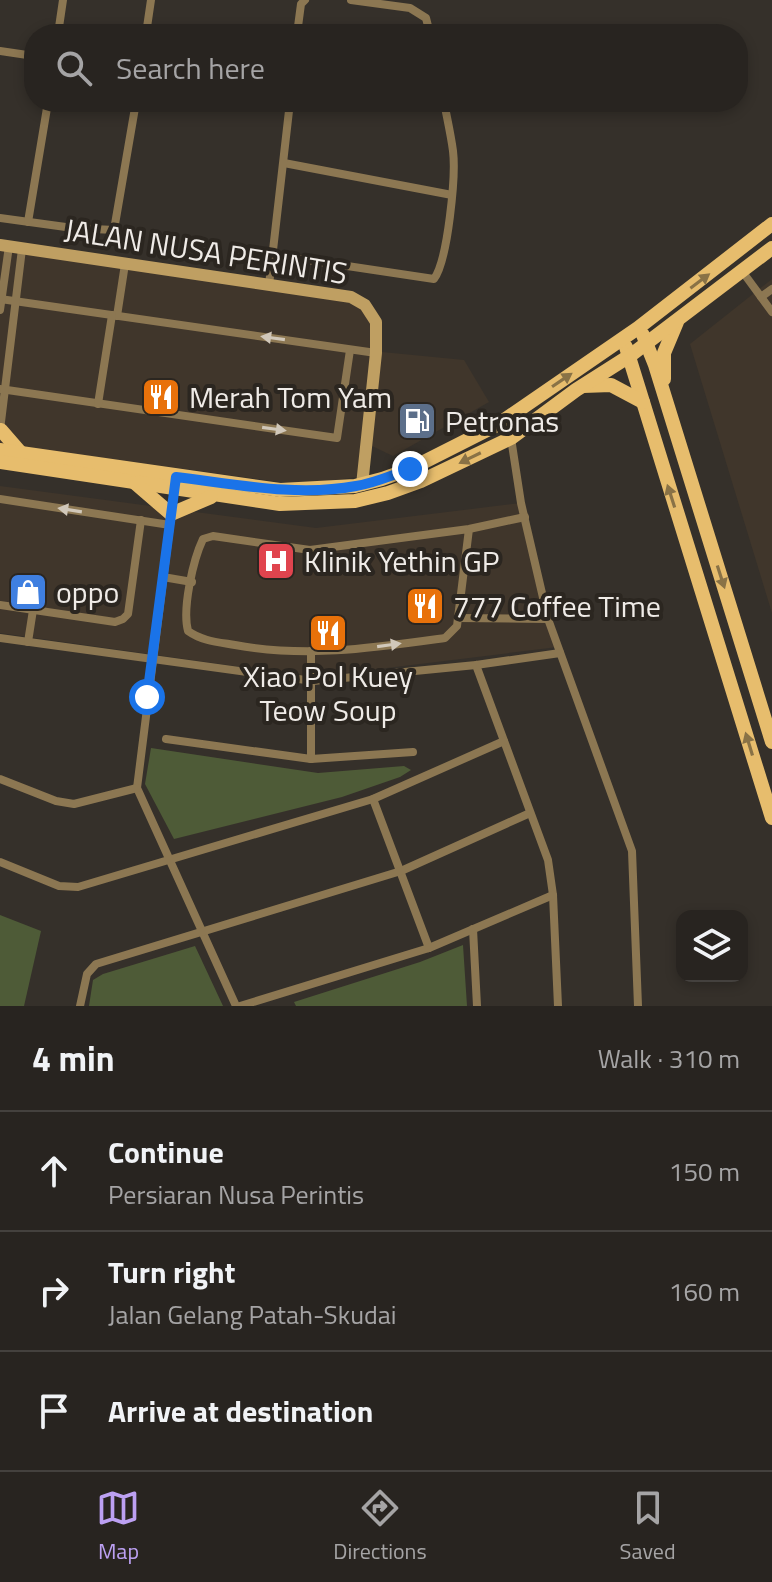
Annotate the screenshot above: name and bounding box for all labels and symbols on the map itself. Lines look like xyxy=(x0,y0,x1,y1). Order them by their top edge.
street label: JALAN NUSA PERINTIS xyxy=(61,206,351,296)
one-way arrow xyxy=(690,273,710,289)
one-way arrow xyxy=(260,331,285,344)
one-way arrow xyxy=(552,373,573,388)
place label: Merah Tom Yam xyxy=(189,374,392,420)
restaurant icon: Merah Tom Yam xyxy=(140,376,182,418)
place label: Petronas xyxy=(445,398,559,444)
fuel station icon: Petronas xyxy=(396,400,438,442)
one-way arrow xyxy=(261,423,286,436)
route end xyxy=(392,451,428,487)
one-way arrow xyxy=(458,451,481,464)
one-way arrow xyxy=(665,483,677,507)
one-way arrow xyxy=(57,503,82,516)
place label: Klinik Yethin GP xyxy=(304,538,500,584)
hospital icon: Klinik Yethin GP xyxy=(255,540,297,582)
one-way arrow xyxy=(715,565,727,589)
place label: oppo xyxy=(56,569,119,615)
shop icon: oppo xyxy=(7,571,49,613)
place label: 777 Coffee Time xyxy=(453,583,661,629)
restaurant icon: 777 Coffee Time xyxy=(404,585,446,627)
restaurant icon: Xiao Pol Kuey Teow Soup xyxy=(307,612,349,654)
one-way arrow xyxy=(377,639,402,652)
place label: Xiao Pol Kuey Teow Soup xyxy=(243,653,413,733)
route start xyxy=(129,679,165,715)
one-way arrow xyxy=(743,731,755,755)

